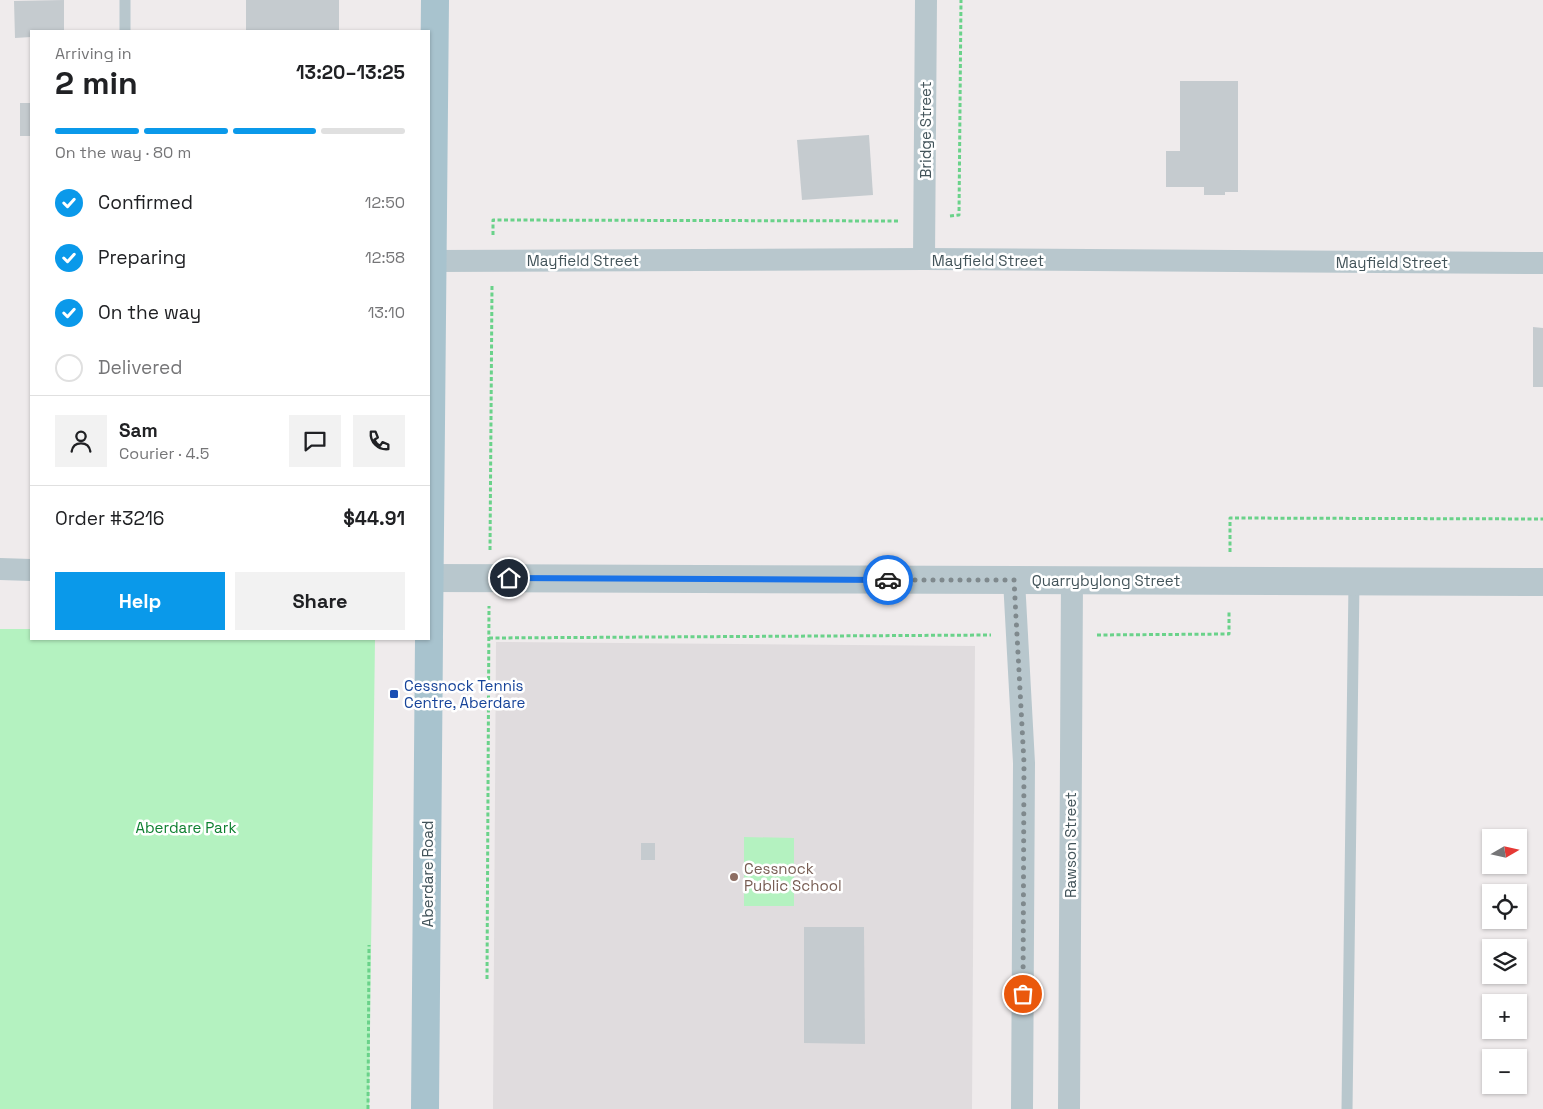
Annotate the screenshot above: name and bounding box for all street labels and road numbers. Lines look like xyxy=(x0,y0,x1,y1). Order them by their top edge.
street label: Bridge Street xyxy=(916,81,935,179)
street label: Mayfield Street xyxy=(527,251,639,270)
street label: Mayfield Street xyxy=(932,251,1044,270)
street label: Mayfield Street xyxy=(1336,253,1448,272)
street label: Quarrybylong Street xyxy=(1032,571,1180,590)
street label: Rawson Street xyxy=(1061,792,1080,898)
street label: Aberdare Road xyxy=(418,821,437,927)

